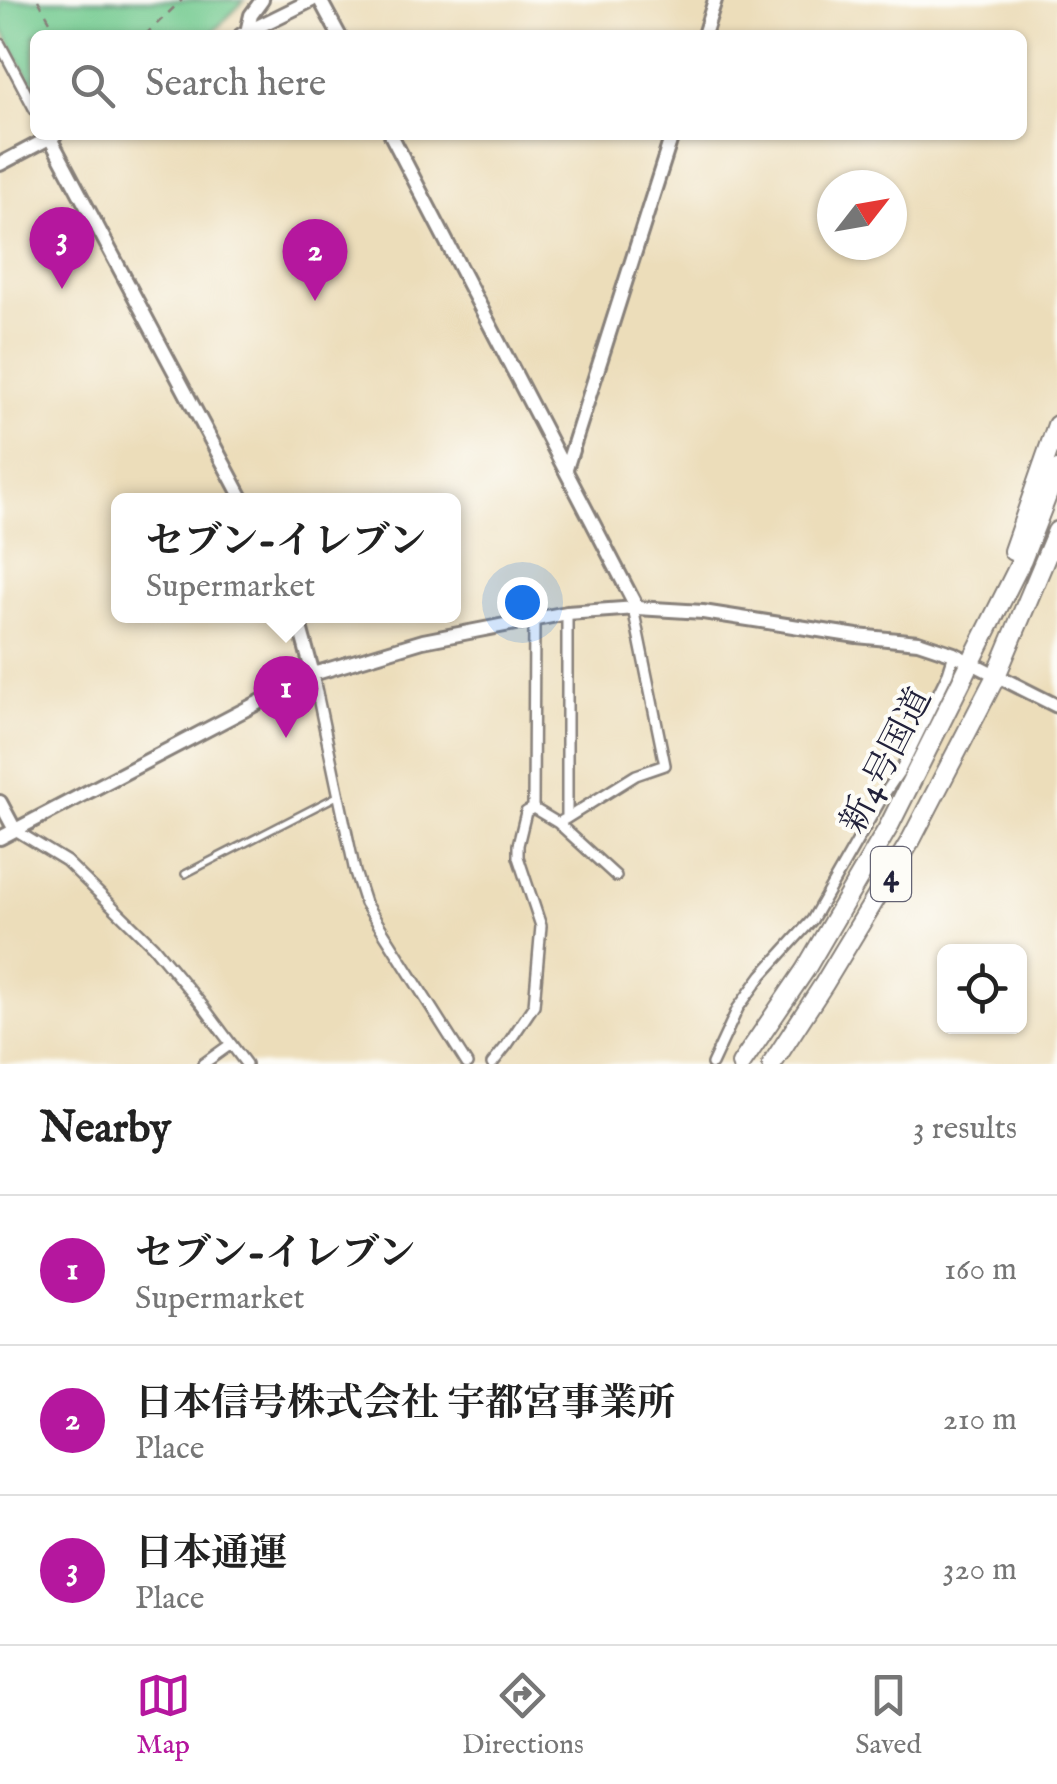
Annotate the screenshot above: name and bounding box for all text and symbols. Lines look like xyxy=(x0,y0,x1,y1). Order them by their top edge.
search box xyxy=(30,30,1027,140)
icon: search xyxy=(65,58,120,113)
text: Search here xyxy=(145,61,326,109)
north arrow xyxy=(817,170,907,260)
pin: 3 xyxy=(30,206,94,289)
pin: 2 xyxy=(282,218,348,301)
popup xyxy=(111,493,461,623)
text: セブン-イレブン xyxy=(146,519,426,567)
text: Supermarket xyxy=(146,567,315,608)
your location xyxy=(497,577,548,628)
pin: 1 xyxy=(254,656,318,738)
street label: 新4号国道 xyxy=(832,681,943,841)
road number: 4 xyxy=(871,847,911,901)
map controls xyxy=(937,944,1027,1034)
button: locate xyxy=(937,944,1027,1034)
text: Nearby xyxy=(40,1103,171,1156)
text: 3 results xyxy=(913,1109,1017,1150)
text: セブン-イレブン xyxy=(135,1231,416,1279)
text: 1 xyxy=(67,1250,78,1291)
text: 160 m xyxy=(944,1250,1017,1291)
text: Supermarket xyxy=(135,1279,305,1320)
text: 日本信号株式会社 宇都宮事業所 xyxy=(135,1381,675,1429)
text: 2 xyxy=(65,1400,80,1441)
text: 210 m xyxy=(943,1400,1017,1441)
text: Place xyxy=(135,1429,205,1470)
text: 日本通運 xyxy=(135,1531,287,1579)
text: 3 xyxy=(67,1550,78,1591)
text: 320 m xyxy=(943,1550,1017,1591)
text: Place xyxy=(135,1579,205,1620)
tab: Map xyxy=(136,1668,191,1763)
tab: Directions xyxy=(462,1668,584,1763)
tab: Saved xyxy=(855,1668,921,1763)

